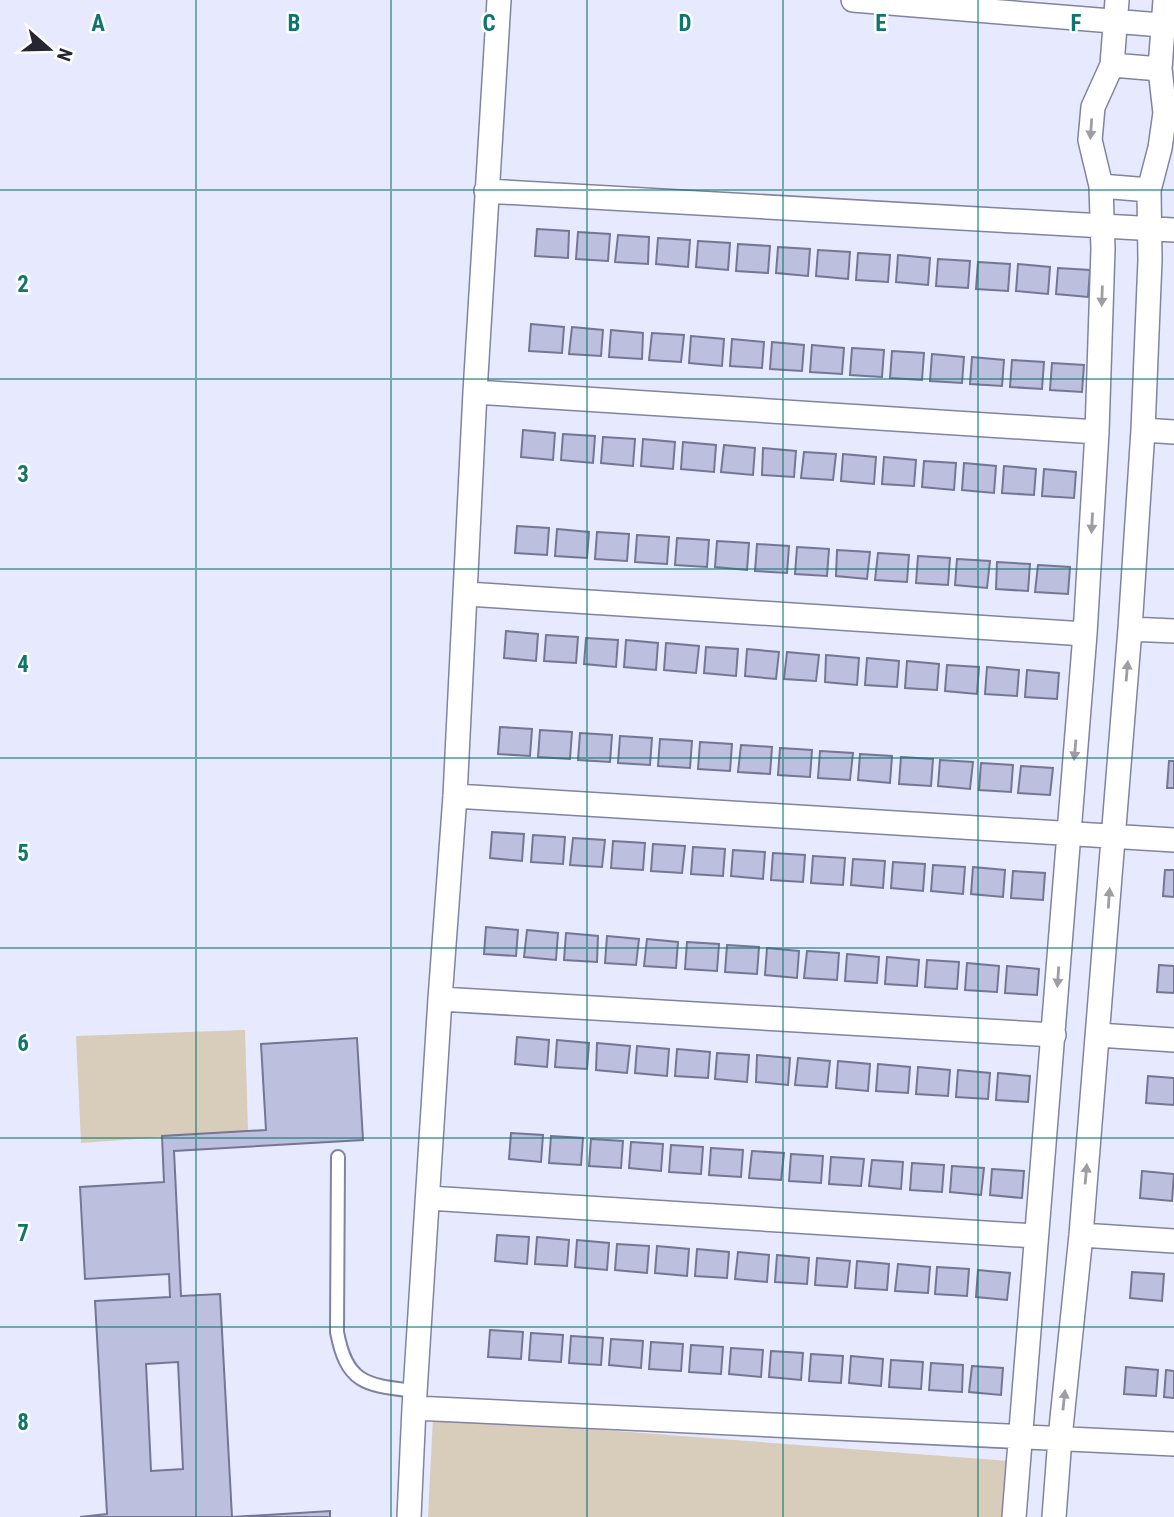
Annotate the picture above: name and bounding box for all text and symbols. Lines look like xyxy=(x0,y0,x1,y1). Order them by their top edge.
text: A xyxy=(91,10,105,37)
text: B xyxy=(288,10,300,37)
text: C xyxy=(482,10,496,37)
text: D xyxy=(679,10,692,37)
text: E xyxy=(875,10,887,37)
text: F xyxy=(1071,10,1082,37)
north arrow xyxy=(14,14,84,84)
text: N xyxy=(52,45,77,64)
one-way arrow xyxy=(1085,118,1096,140)
text: 2 xyxy=(17,271,29,298)
one-way arrow xyxy=(1096,285,1107,307)
text: 3 xyxy=(17,461,29,488)
one-way arrow xyxy=(1086,512,1097,534)
text: 4 xyxy=(17,651,29,678)
one-way arrow xyxy=(1122,660,1133,682)
one-way arrow xyxy=(1069,739,1080,761)
text: 5 xyxy=(17,840,29,867)
one-way arrow xyxy=(1103,887,1114,909)
one-way arrow xyxy=(1052,966,1063,988)
text: 6 xyxy=(17,1030,29,1057)
one-way arrow xyxy=(1081,1163,1092,1185)
text: 7 xyxy=(17,1220,29,1247)
one-way arrow xyxy=(1058,1389,1069,1411)
text: 8 xyxy=(17,1409,29,1436)

